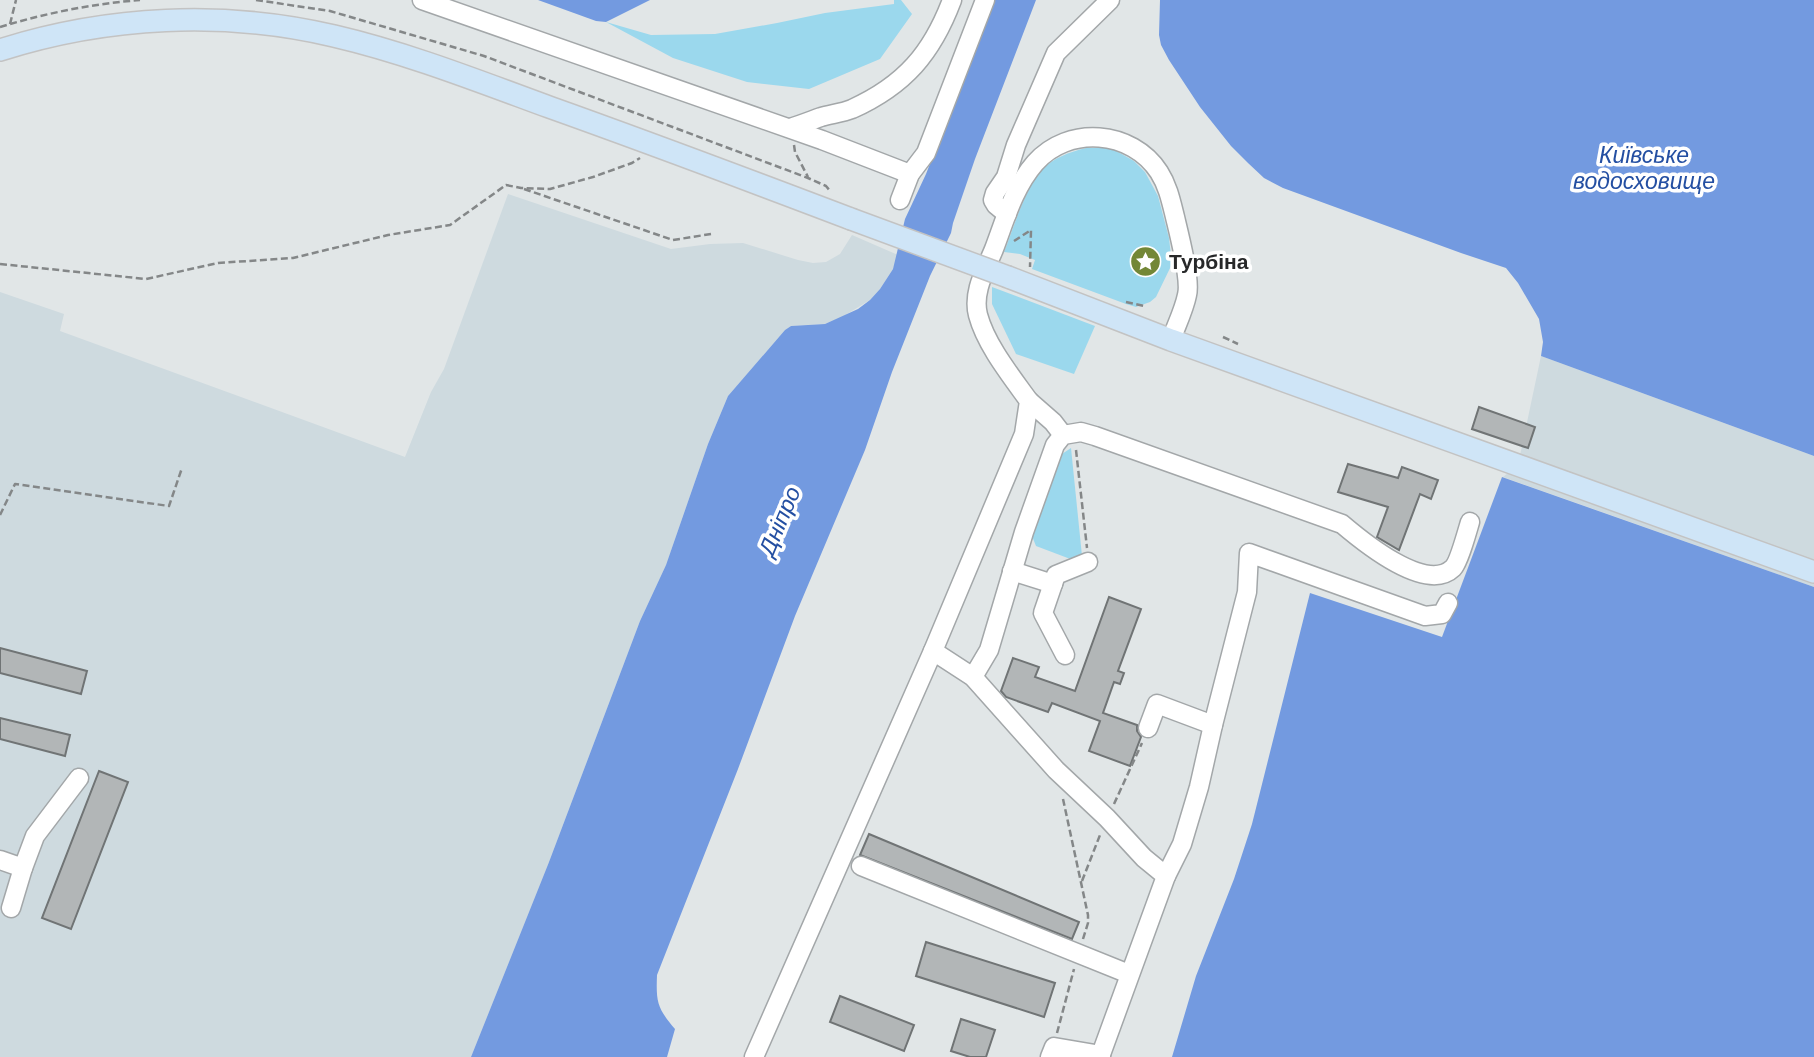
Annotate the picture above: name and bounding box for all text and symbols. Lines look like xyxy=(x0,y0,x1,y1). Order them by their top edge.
water label: Київське водосховище xyxy=(1573,142,1715,195)
place icon: Турбіна xyxy=(1129,244,1163,278)
place label: Турбіна xyxy=(1169,249,1249,274)
water label: Дніпро xyxy=(752,482,807,562)

